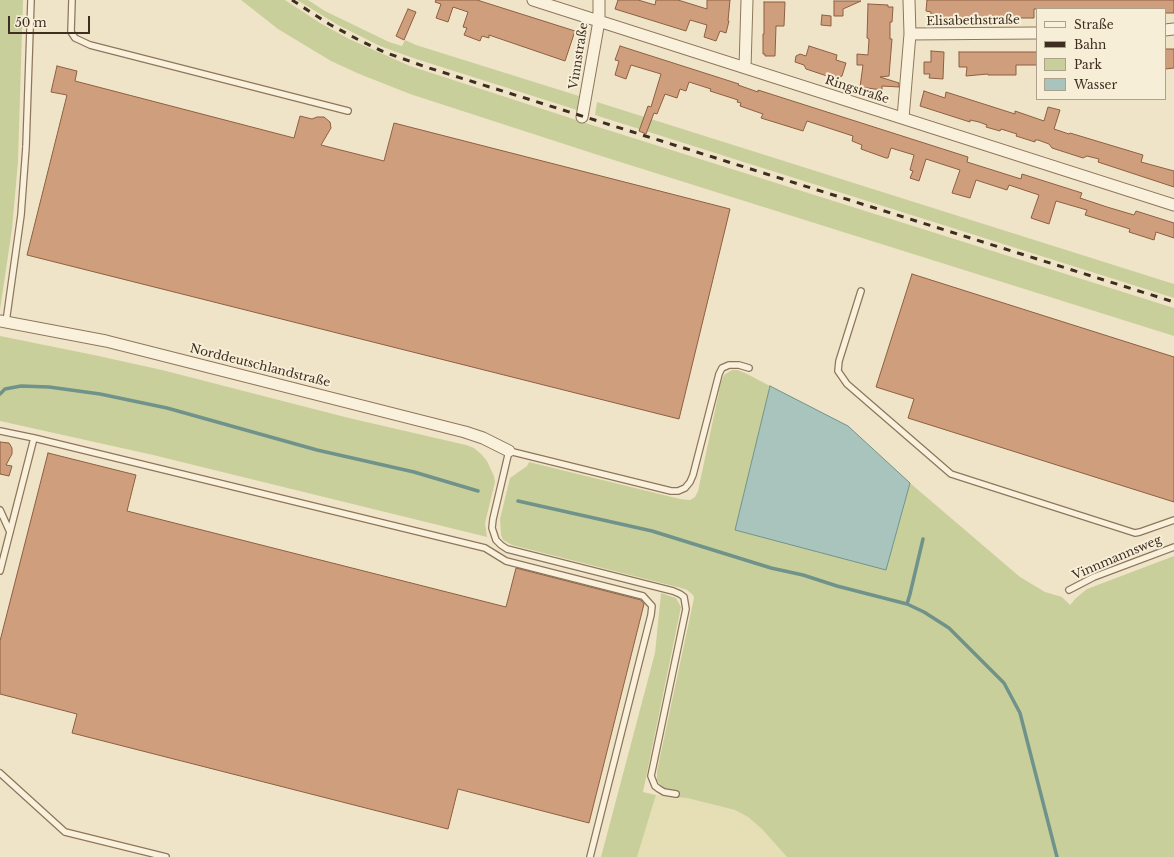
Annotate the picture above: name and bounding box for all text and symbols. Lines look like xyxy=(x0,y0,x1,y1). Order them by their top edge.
scale bar xyxy=(10,8,92,34)
legend xyxy=(1036,8,1166,100)
street label: Elisabethstraße xyxy=(926,13,1020,29)
text: 50 m xyxy=(15,15,47,30)
text: Straße xyxy=(1074,17,1114,32)
street label: Vinnstraße xyxy=(567,22,591,90)
text: Bahn xyxy=(1074,37,1106,52)
text: Park xyxy=(1074,57,1102,72)
street label: Ringstraße xyxy=(823,73,891,107)
text: Wasser xyxy=(1074,77,1117,92)
street label: Norddeutschlandstraße xyxy=(188,342,332,390)
street label: Vinnmannsweg xyxy=(1070,533,1164,583)

